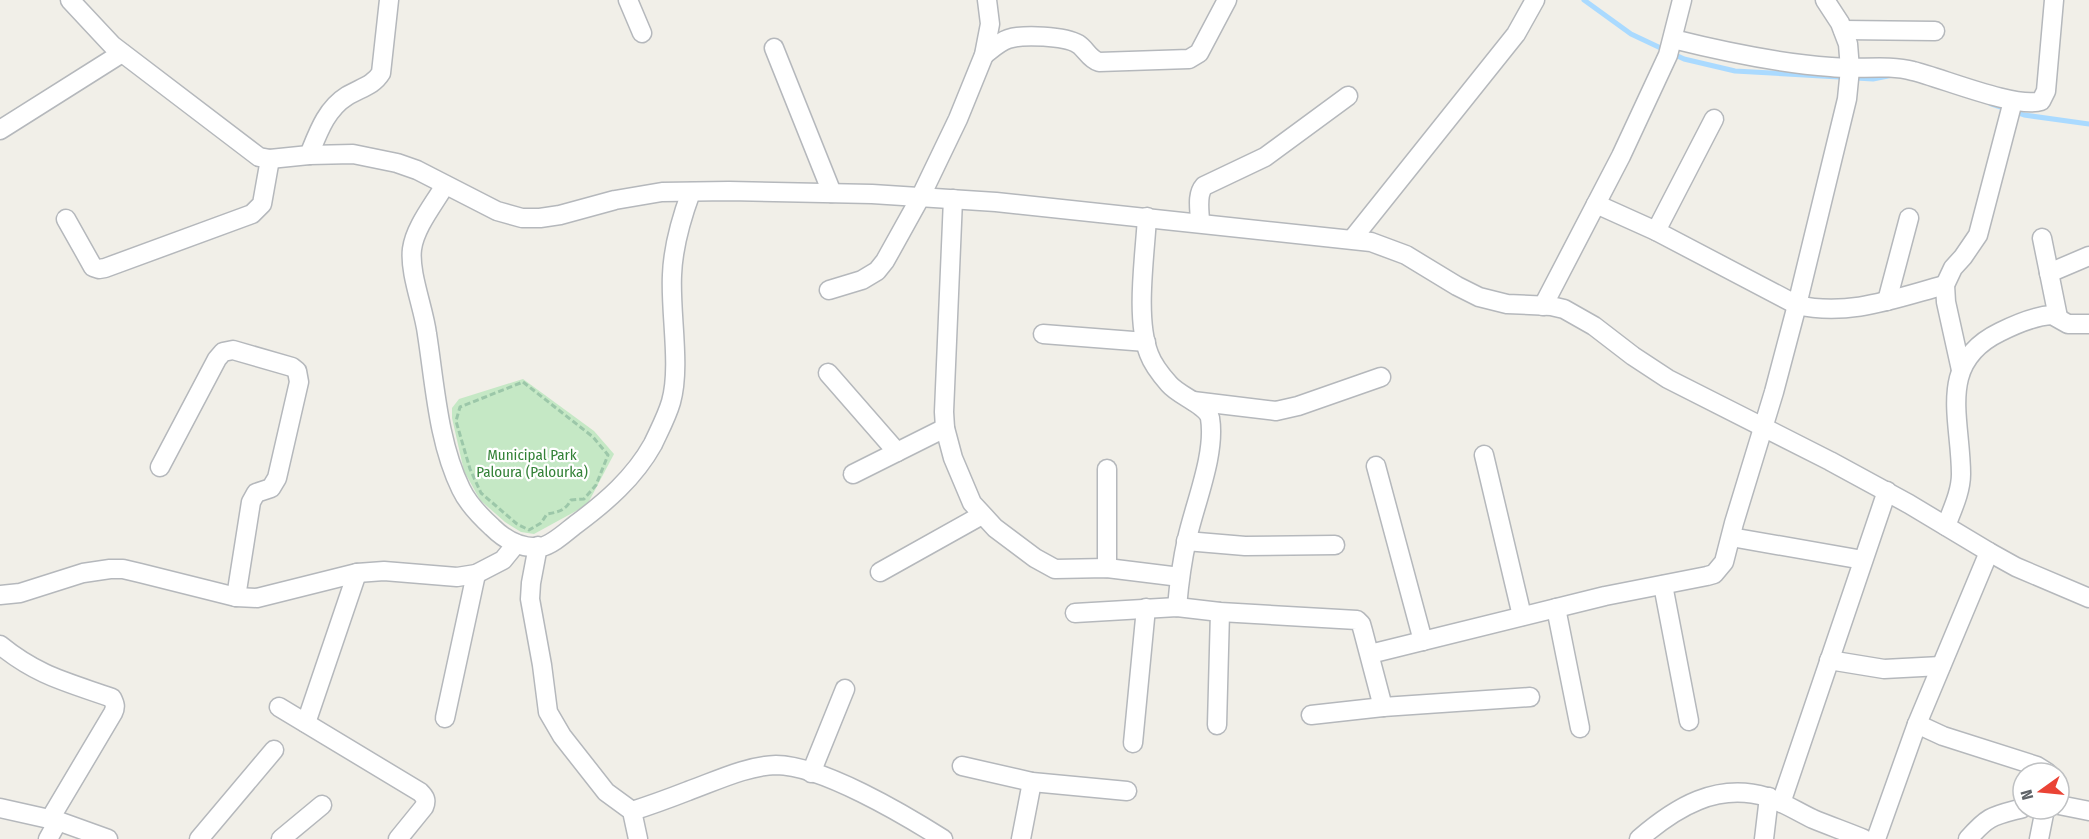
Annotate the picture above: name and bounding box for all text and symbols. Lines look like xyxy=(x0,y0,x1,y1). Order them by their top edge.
park label: Municipal Park Paloura (Palourka) xyxy=(476,446,588,481)
north arrow xyxy=(2011,761,2071,821)
text: N xyxy=(2017,788,2037,802)

